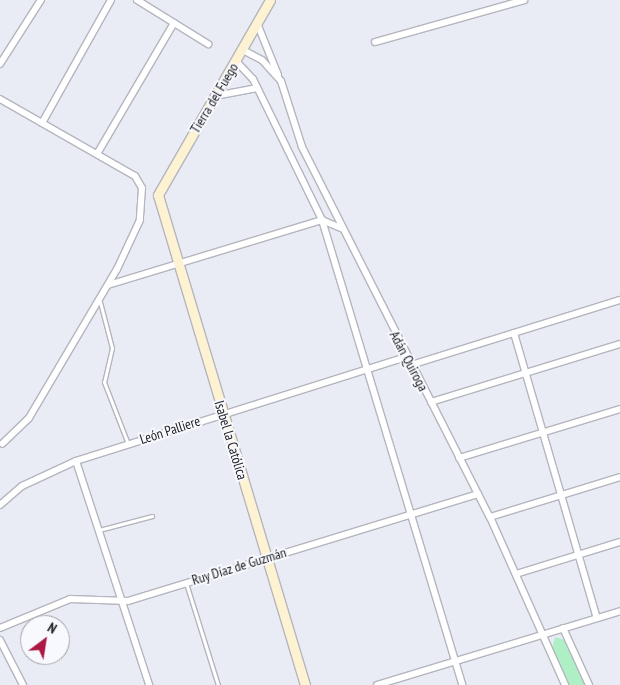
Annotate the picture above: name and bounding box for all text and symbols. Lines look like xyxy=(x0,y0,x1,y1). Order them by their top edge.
street label: Tierra del Fuego xyxy=(186,60,242,136)
street label: Adán Quiroga xyxy=(386,328,432,394)
street label: Isabel la Católica xyxy=(211,398,251,482)
street label: León Palliere xyxy=(138,412,202,448)
street label: Ruy Díaz de Guzmán xyxy=(189,544,289,588)
north arrow xyxy=(20,615,70,665)
text: N xyxy=(44,618,60,638)

